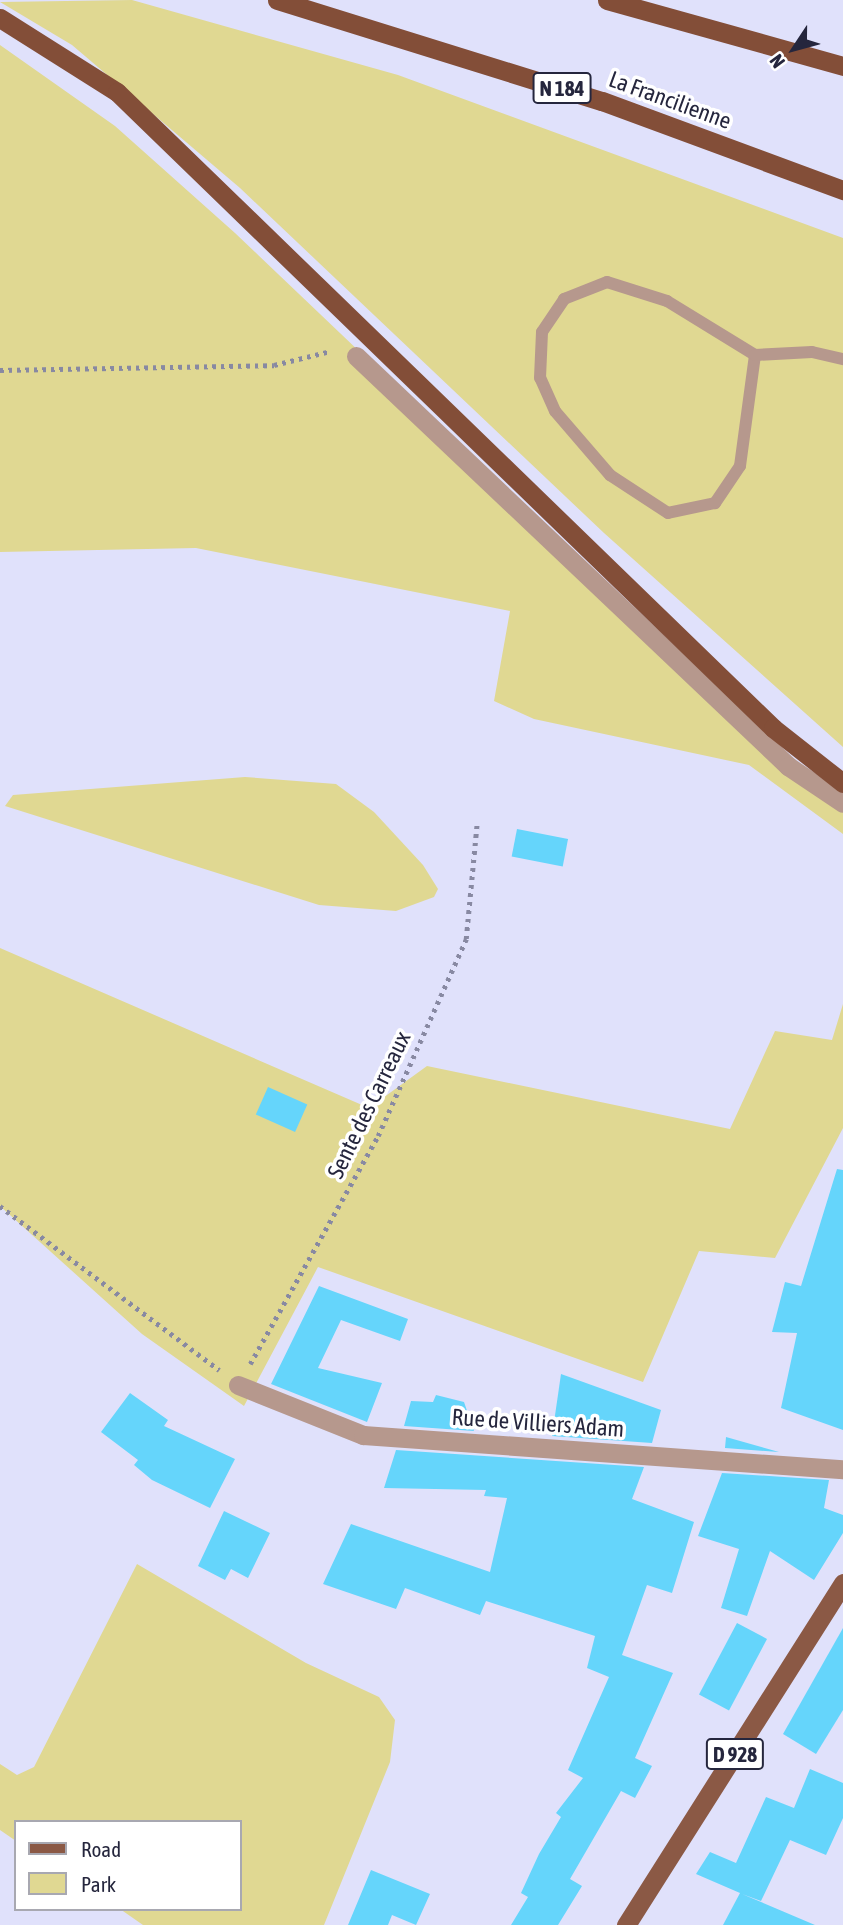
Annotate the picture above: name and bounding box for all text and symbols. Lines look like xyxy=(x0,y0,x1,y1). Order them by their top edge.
north arrow xyxy=(759,14,829,84)
text: N xyxy=(765,50,789,72)
street label: La Francilienne xyxy=(605,65,735,135)
road number: N 184 xyxy=(532,70,592,106)
street label: Sente des Carreaux xyxy=(322,1027,416,1183)
street label: Rue de Villiers Adam xyxy=(451,1403,625,1443)
road number: D 928 xyxy=(705,1736,765,1772)
legend xyxy=(14,1820,242,1911)
text: Road xyxy=(81,1837,121,1861)
text: Park xyxy=(81,1872,116,1896)

